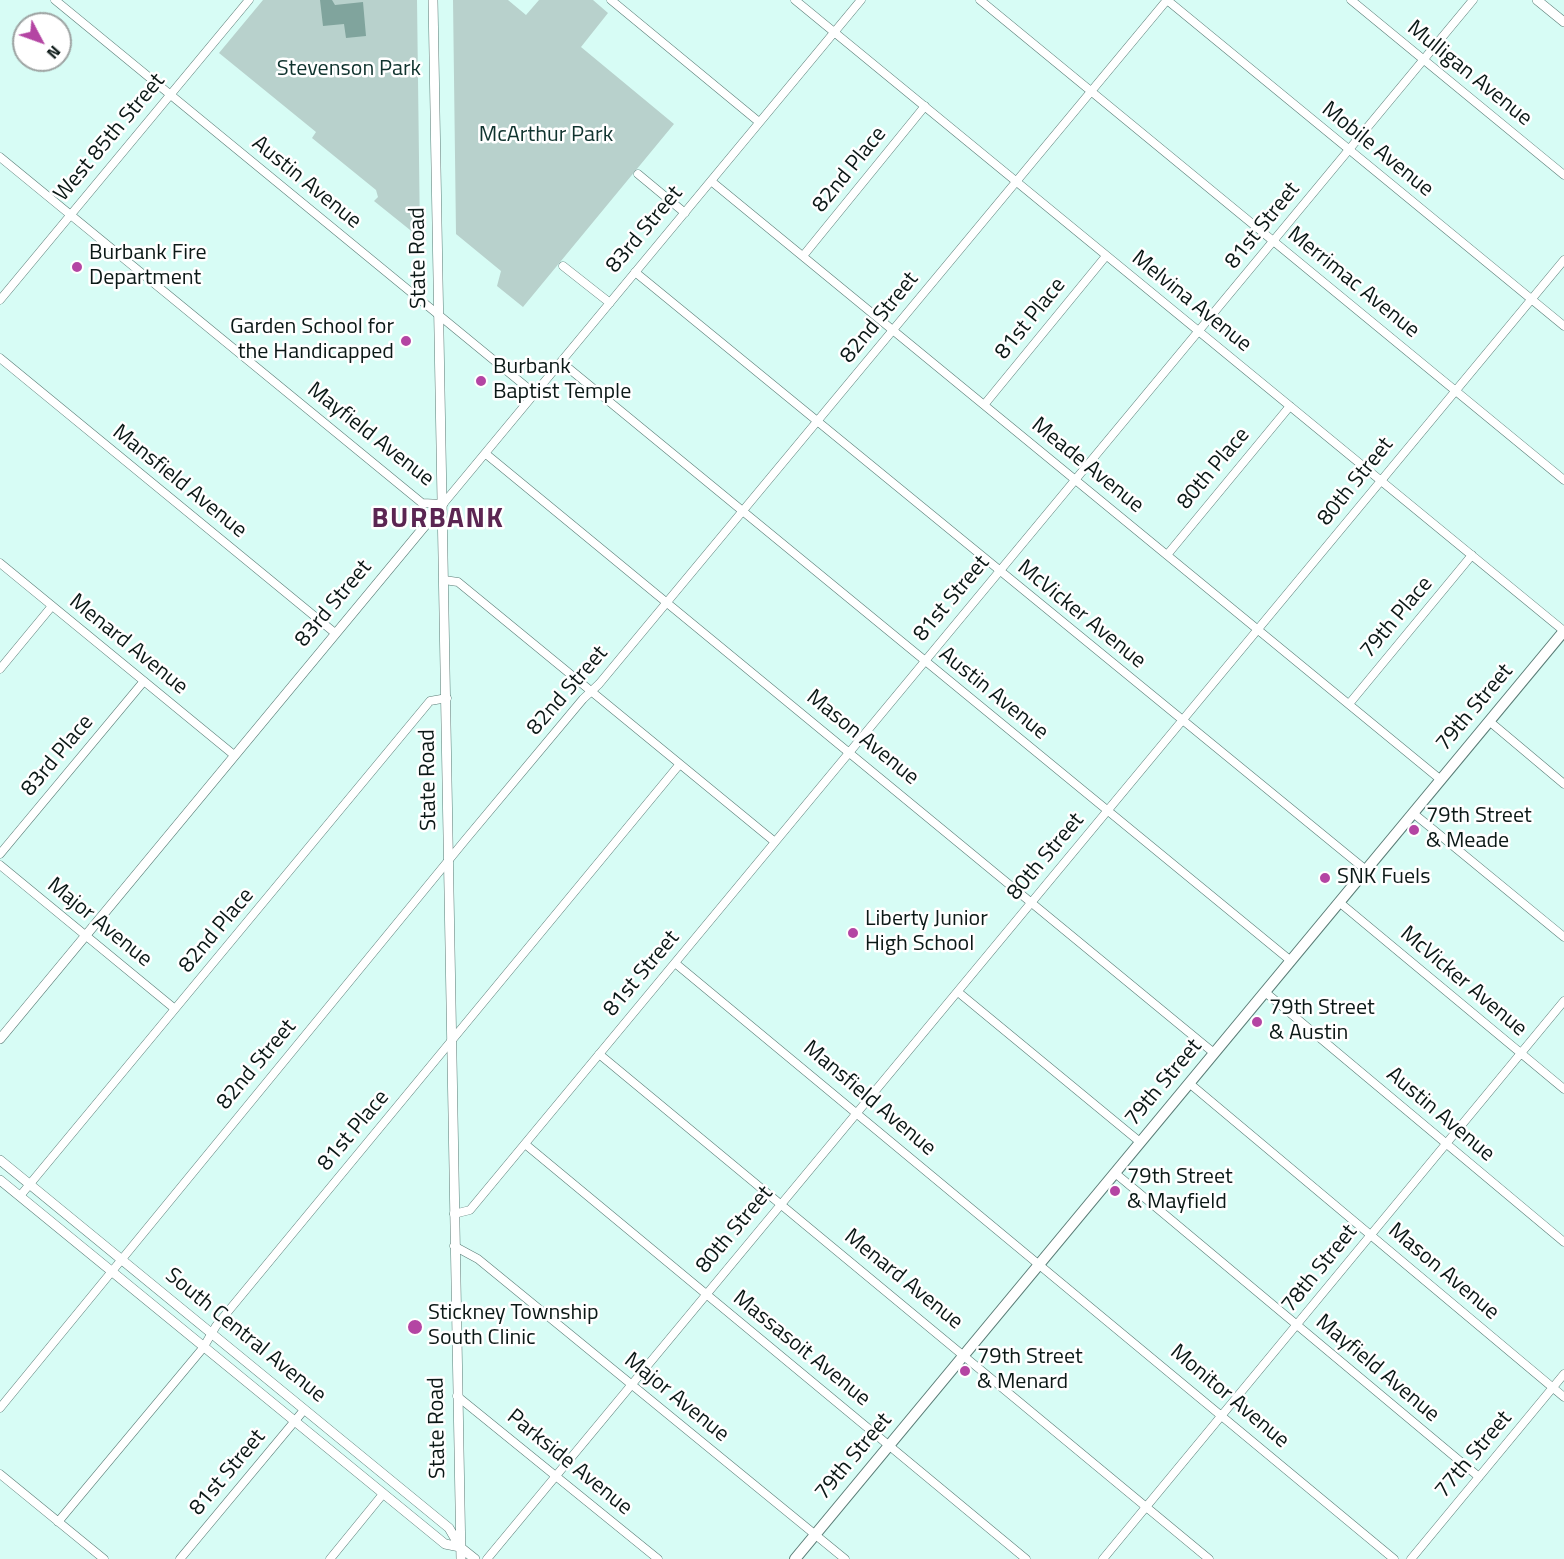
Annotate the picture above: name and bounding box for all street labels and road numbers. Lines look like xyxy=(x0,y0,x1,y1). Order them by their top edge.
street label: Mulligan Avenue xyxy=(1401,16,1537,132)
street label: West 85th Street xyxy=(49,69,171,207)
street label: Mobile Avenue xyxy=(1316,97,1438,203)
street label: 82nd Place xyxy=(807,122,893,218)
street label: Austin Avenue xyxy=(246,131,366,235)
street label: 81st Street xyxy=(1220,177,1306,275)
street label: 83rd Street xyxy=(601,181,689,279)
street label: State Road xyxy=(405,207,433,309)
street label: Merrimac Avenue xyxy=(1282,222,1424,344)
street label: Melvina Avenue xyxy=(1126,246,1256,358)
street label: 82nd Street xyxy=(835,267,925,369)
street label: 81st Place xyxy=(990,273,1072,365)
street label: Mayfield Avenue xyxy=(301,377,439,493)
street label: Meade Avenue xyxy=(1025,413,1149,519)
street label: Mansfield Avenue xyxy=(107,420,251,544)
street label: 80th Place xyxy=(1172,423,1256,515)
street label: 80th Street xyxy=(1312,433,1400,531)
street label: 81st Street xyxy=(908,551,996,647)
street label: 83rd Street xyxy=(290,555,378,653)
street label: McVicker Avenue xyxy=(1011,555,1151,675)
street label: 79th Place xyxy=(1355,572,1439,664)
street label: Menard Avenue xyxy=(63,589,193,701)
street label: 82nd Street xyxy=(522,641,614,741)
street label: Austin Avenue xyxy=(933,642,1053,746)
street label: 79th Street xyxy=(1431,659,1519,757)
street label: Mason Avenue xyxy=(801,685,923,791)
street label: 83rd Place xyxy=(16,710,100,802)
street label: State Road xyxy=(415,729,443,831)
street label: 80th Street xyxy=(1002,808,1090,906)
street label: Major Avenue xyxy=(41,873,157,973)
street label: 82nd Place xyxy=(174,883,260,979)
street label: McVicker Avenue xyxy=(1394,921,1532,1043)
street label: 81st Street xyxy=(598,926,686,1022)
street label: 82nd Street xyxy=(212,1015,302,1115)
street label: 79th Street xyxy=(1120,1034,1208,1132)
street label: Mansfield Avenue xyxy=(797,1036,941,1162)
street label: Austin Avenue xyxy=(1381,1062,1499,1168)
street label: 81st Place xyxy=(313,1085,395,1177)
street label: 80th Street xyxy=(691,1181,779,1279)
street label: Mason Avenue xyxy=(1382,1218,1504,1326)
street label: 78th Street xyxy=(1276,1220,1364,1318)
street label: Menard Avenue xyxy=(838,1224,968,1336)
street label: South Central Avenue xyxy=(159,1263,331,1409)
street label: Massasoit Avenue xyxy=(727,1286,875,1412)
street label: Mayfield Avenue xyxy=(1310,1310,1444,1428)
street label: Monitor Avenue xyxy=(1164,1340,1294,1454)
street label: Major Avenue xyxy=(618,1348,734,1448)
street label: State Road xyxy=(424,1377,452,1479)
street label: Parkside Avenue xyxy=(501,1404,637,1522)
street label: 77th Street xyxy=(1430,1406,1518,1504)
street label: 79th Street xyxy=(810,1408,898,1506)
street label: 81st Street xyxy=(184,1425,272,1521)

